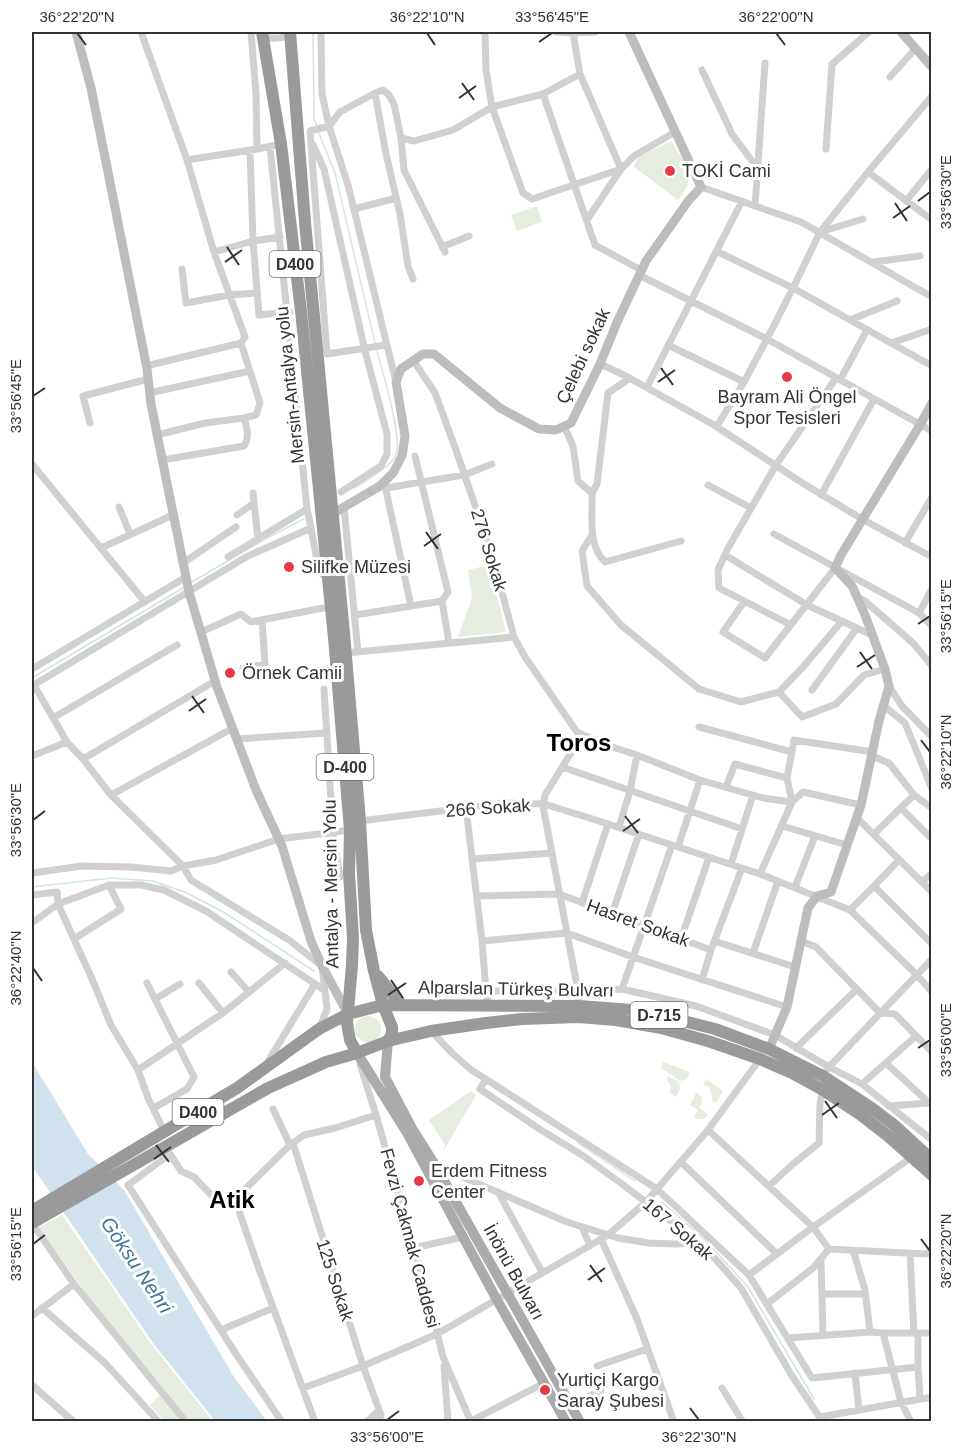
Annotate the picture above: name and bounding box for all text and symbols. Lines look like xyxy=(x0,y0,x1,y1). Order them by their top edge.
text: 36°22'20"N xyxy=(39,8,115,25)
text: 36°22'10"N xyxy=(389,8,465,25)
text: 33°56'45"E xyxy=(515,8,589,25)
text: 36°22'00"N xyxy=(738,8,814,25)
text: 33°56'30"E xyxy=(937,155,954,229)
place label: TOKİ Cami xyxy=(682,161,771,181)
marker: TOKİ Cami xyxy=(663,164,677,178)
road number: D400 xyxy=(270,251,320,277)
street label: Çelebi sokak xyxy=(552,304,614,407)
street label: Mersin-Antalya yolu xyxy=(272,305,308,465)
text: 33°56'45"E xyxy=(7,359,24,433)
marker: Bayram Ali Öngel Spor Tesisleri xyxy=(780,370,794,384)
place label: Bayram Ali Öngel Spor Tesisleri xyxy=(717,387,857,428)
street label: 276 Sokak xyxy=(467,506,511,595)
place label: Silifke Müzesi xyxy=(301,557,411,577)
marker: Silifke Müzesi xyxy=(282,560,296,574)
text: 33°56'15"E xyxy=(937,579,954,653)
place label: Örnek Camii xyxy=(242,663,342,683)
marker: Örnek Camii xyxy=(223,666,237,680)
text: 36°22'10"N xyxy=(937,714,954,790)
district label: Toros xyxy=(547,729,611,756)
road number: D-400 xyxy=(316,754,374,780)
text: 33°56'30"E xyxy=(7,783,24,857)
street label: 266 Sokak xyxy=(445,795,532,821)
street label: Antalya - Mersin Yolu xyxy=(320,799,342,969)
street label: Hasret Sokak xyxy=(584,895,693,951)
text: 36°22'40"N xyxy=(7,930,24,1006)
street label: Alparslan Türkeş Bulvarı xyxy=(418,977,614,1001)
road number: D-715 xyxy=(630,1002,688,1028)
text: 33°56'00"E xyxy=(937,1003,954,1077)
road number: D400 xyxy=(172,1099,224,1125)
street label: Fevzi Çakmak Caddesi xyxy=(376,1146,444,1330)
place label: Erdem Fitness Center xyxy=(431,1161,547,1202)
marker: Erdem Fitness Center xyxy=(412,1174,426,1188)
district label: Atik xyxy=(209,1186,255,1213)
street label: 167 Sokak xyxy=(639,1194,718,1265)
text: 33°56'15"E xyxy=(7,1207,24,1281)
water label: Göksu Nehri xyxy=(97,1213,178,1318)
text: 36°22'20"N xyxy=(937,1213,954,1289)
street label: İnönü Bulvarı xyxy=(480,1221,548,1323)
street label: 125 Sokak xyxy=(312,1236,358,1324)
place label: Yurtiçi Kargo Saray Şubesi xyxy=(557,1370,664,1411)
marker: Yurtiçi Kargo Saray Şubesi xyxy=(538,1383,552,1397)
text: 33°56'00"E xyxy=(350,1428,424,1445)
text: 36°22'30"N xyxy=(661,1428,737,1445)

